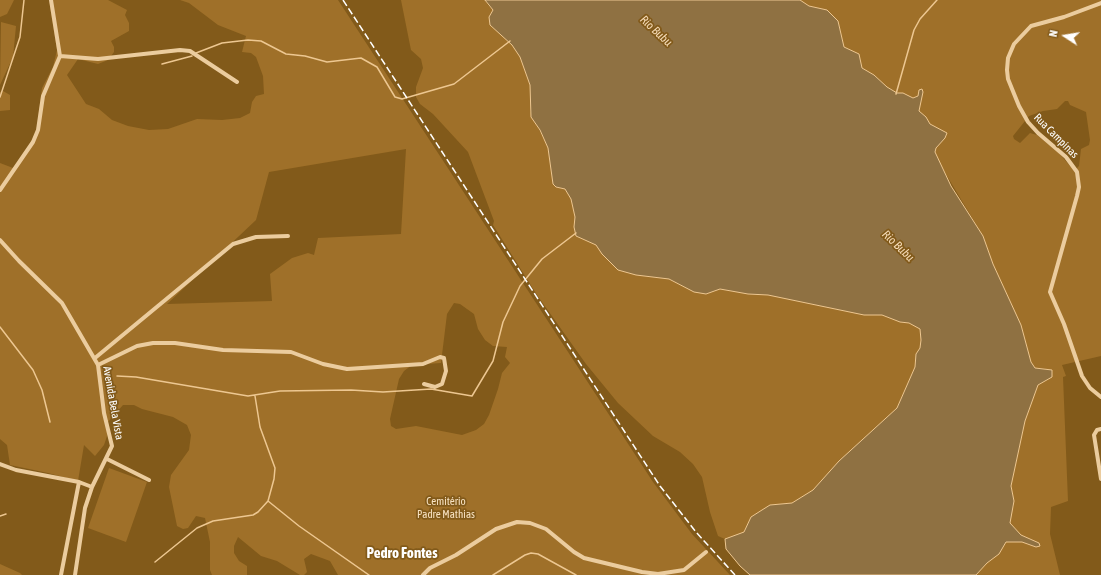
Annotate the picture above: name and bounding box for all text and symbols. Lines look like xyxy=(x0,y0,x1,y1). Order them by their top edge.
water label: Rio Bubu xyxy=(637,12,675,50)
north arrow xyxy=(1045,16,1085,56)
text: N xyxy=(1047,29,1060,38)
street label: Rua Campinas xyxy=(1031,111,1081,161)
water label: Rio Bubu xyxy=(879,227,917,265)
street label: Avenida Bela Vista xyxy=(100,365,126,441)
park label: Cemitério Padre Mathias xyxy=(417,495,475,521)
district label: Pedro Fontes xyxy=(367,544,437,562)

